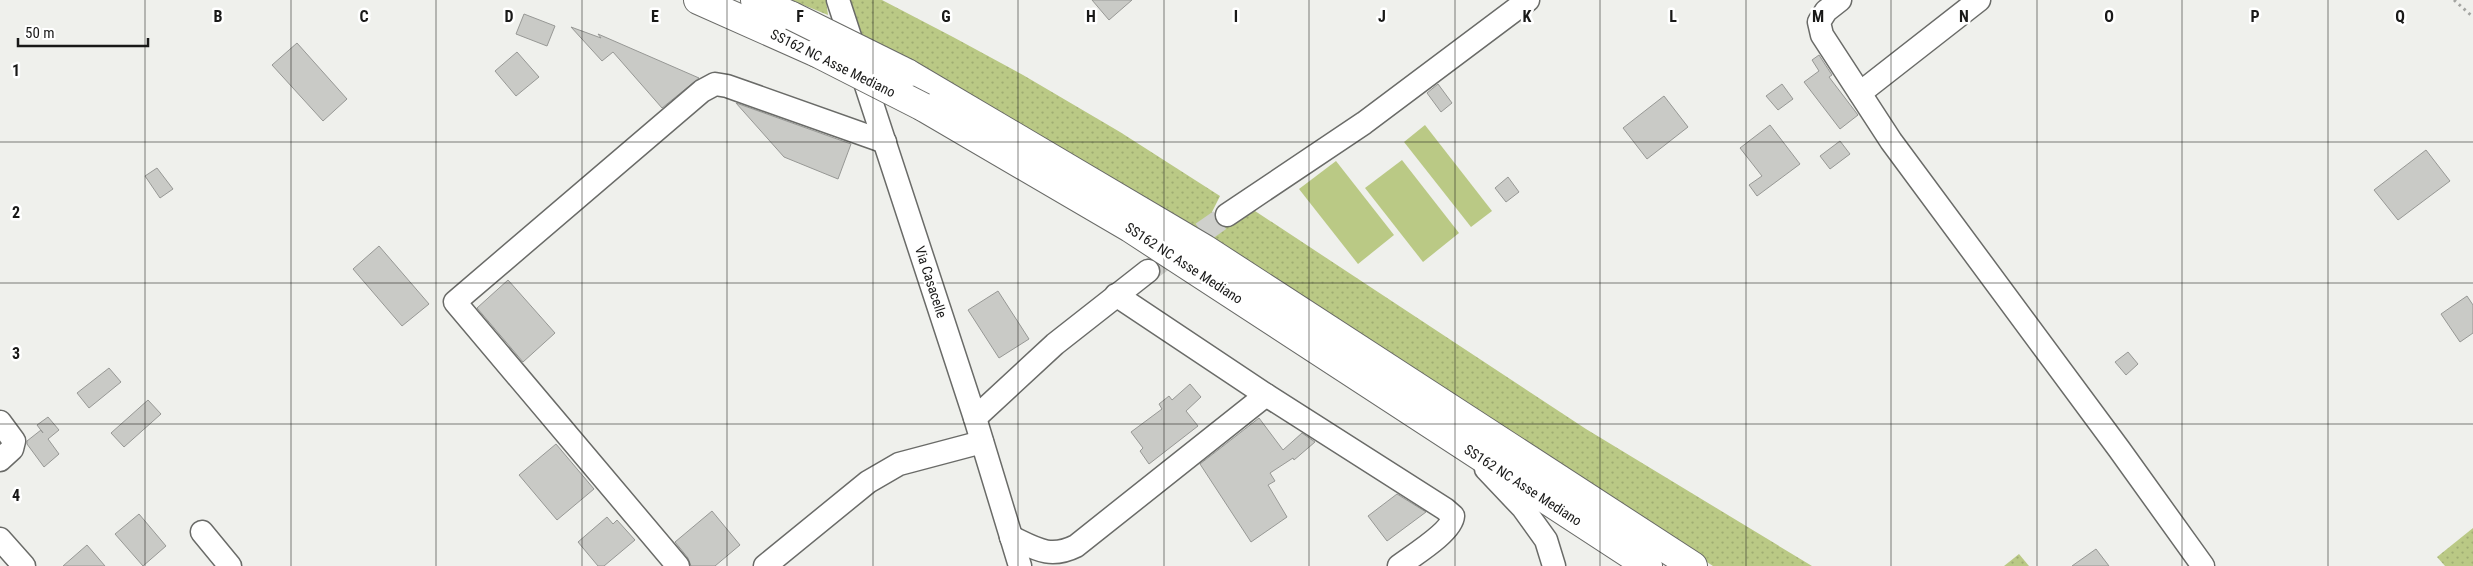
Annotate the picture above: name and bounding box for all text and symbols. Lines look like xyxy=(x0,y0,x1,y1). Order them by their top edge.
text: B xyxy=(214,7,223,26)
text: C xyxy=(359,7,369,26)
text: D xyxy=(504,7,514,26)
text: E xyxy=(651,7,659,26)
text: F xyxy=(796,7,804,26)
text: G xyxy=(941,7,951,26)
text: H xyxy=(1086,7,1096,26)
text: I xyxy=(1234,7,1238,26)
text: J xyxy=(1378,7,1386,26)
text: K xyxy=(1523,7,1532,26)
text: L xyxy=(1669,7,1677,26)
text: M xyxy=(1812,7,1824,26)
text: N xyxy=(1959,7,1969,26)
text: O xyxy=(2104,7,2114,26)
text: P xyxy=(2250,7,2260,26)
text: Q xyxy=(2395,7,2405,26)
scale bar xyxy=(18,15,148,47)
text: 50 m xyxy=(25,24,55,42)
street label: SS162 NC Asse Mediano xyxy=(768,26,898,100)
text: 1 xyxy=(12,61,20,80)
text: 2 xyxy=(12,203,20,222)
street label: SS162 NC Asse Mediano xyxy=(1122,219,1246,307)
street label: Via Casacelle xyxy=(912,244,950,320)
text: 3 xyxy=(12,344,20,363)
street label: SS162 NC Asse Mediano xyxy=(1461,441,1585,529)
text: 4 xyxy=(12,486,20,505)

